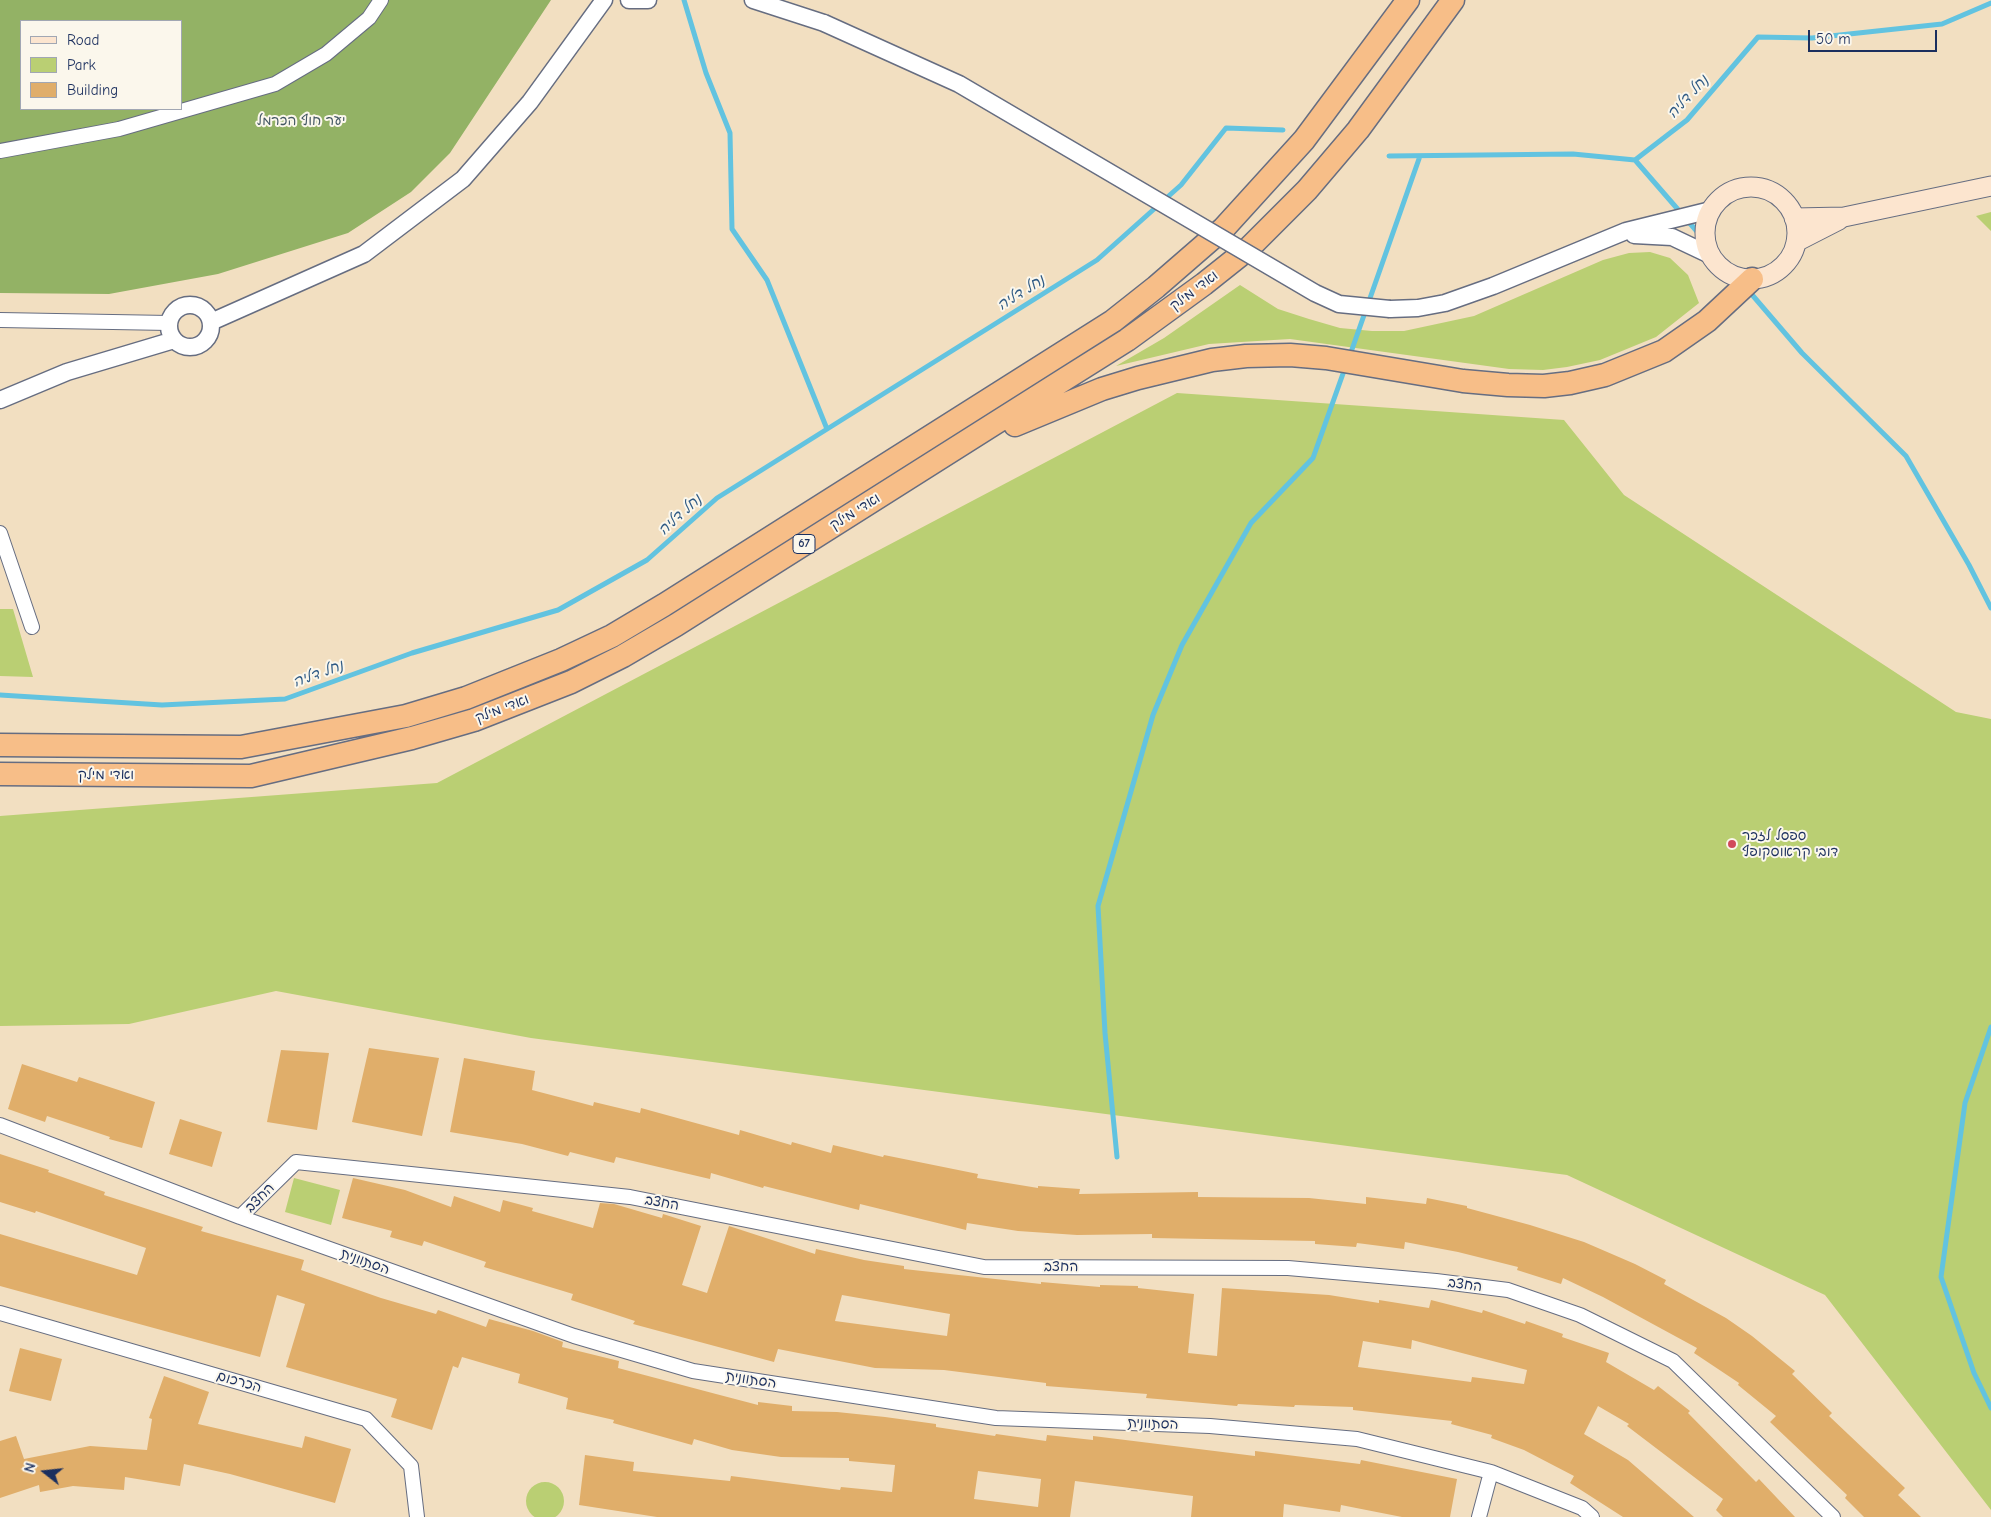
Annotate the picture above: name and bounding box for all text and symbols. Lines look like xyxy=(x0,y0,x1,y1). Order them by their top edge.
legend xyxy=(20,20,182,110)
scale bar xyxy=(1811,20,1940,52)
text: 50 m xyxy=(1816,30,1851,48)
text: Road xyxy=(67,31,99,49)
text: Park xyxy=(67,56,96,74)
water label: נחל דליה xyxy=(1664,72,1712,122)
text: Building xyxy=(67,81,118,99)
park label: יער חוף הכרמל xyxy=(257,113,345,129)
street label: ואדי מילק xyxy=(1166,267,1222,315)
water label: נחל דליה xyxy=(994,272,1048,314)
street label: ואדי מילק xyxy=(827,490,883,534)
water label: נחל דליה xyxy=(655,491,705,539)
road number: 67 xyxy=(793,534,815,554)
water label: נחל דליה xyxy=(290,657,346,691)
street label: ואדי מילק xyxy=(473,691,531,727)
street label: ואדי מילק xyxy=(78,767,134,783)
place label: ספסל לזכר דובי קראוסקופף xyxy=(1742,828,1838,860)
marker: ספסל לזכר דובי קראוסקופף xyxy=(1726,838,1738,850)
street label: החצב xyxy=(242,1180,278,1216)
street label: החצב xyxy=(644,1192,680,1214)
street label: הסתוונית xyxy=(338,1245,392,1279)
street label: החצב xyxy=(1044,1259,1078,1275)
street label: החצב xyxy=(1447,1275,1483,1295)
street label: הכרכום xyxy=(215,1368,263,1396)
street label: הסתוונית xyxy=(724,1368,778,1392)
street label: הסתוונית xyxy=(1127,1415,1179,1433)
north arrow xyxy=(20,1447,70,1497)
text: N xyxy=(21,1461,40,1474)

